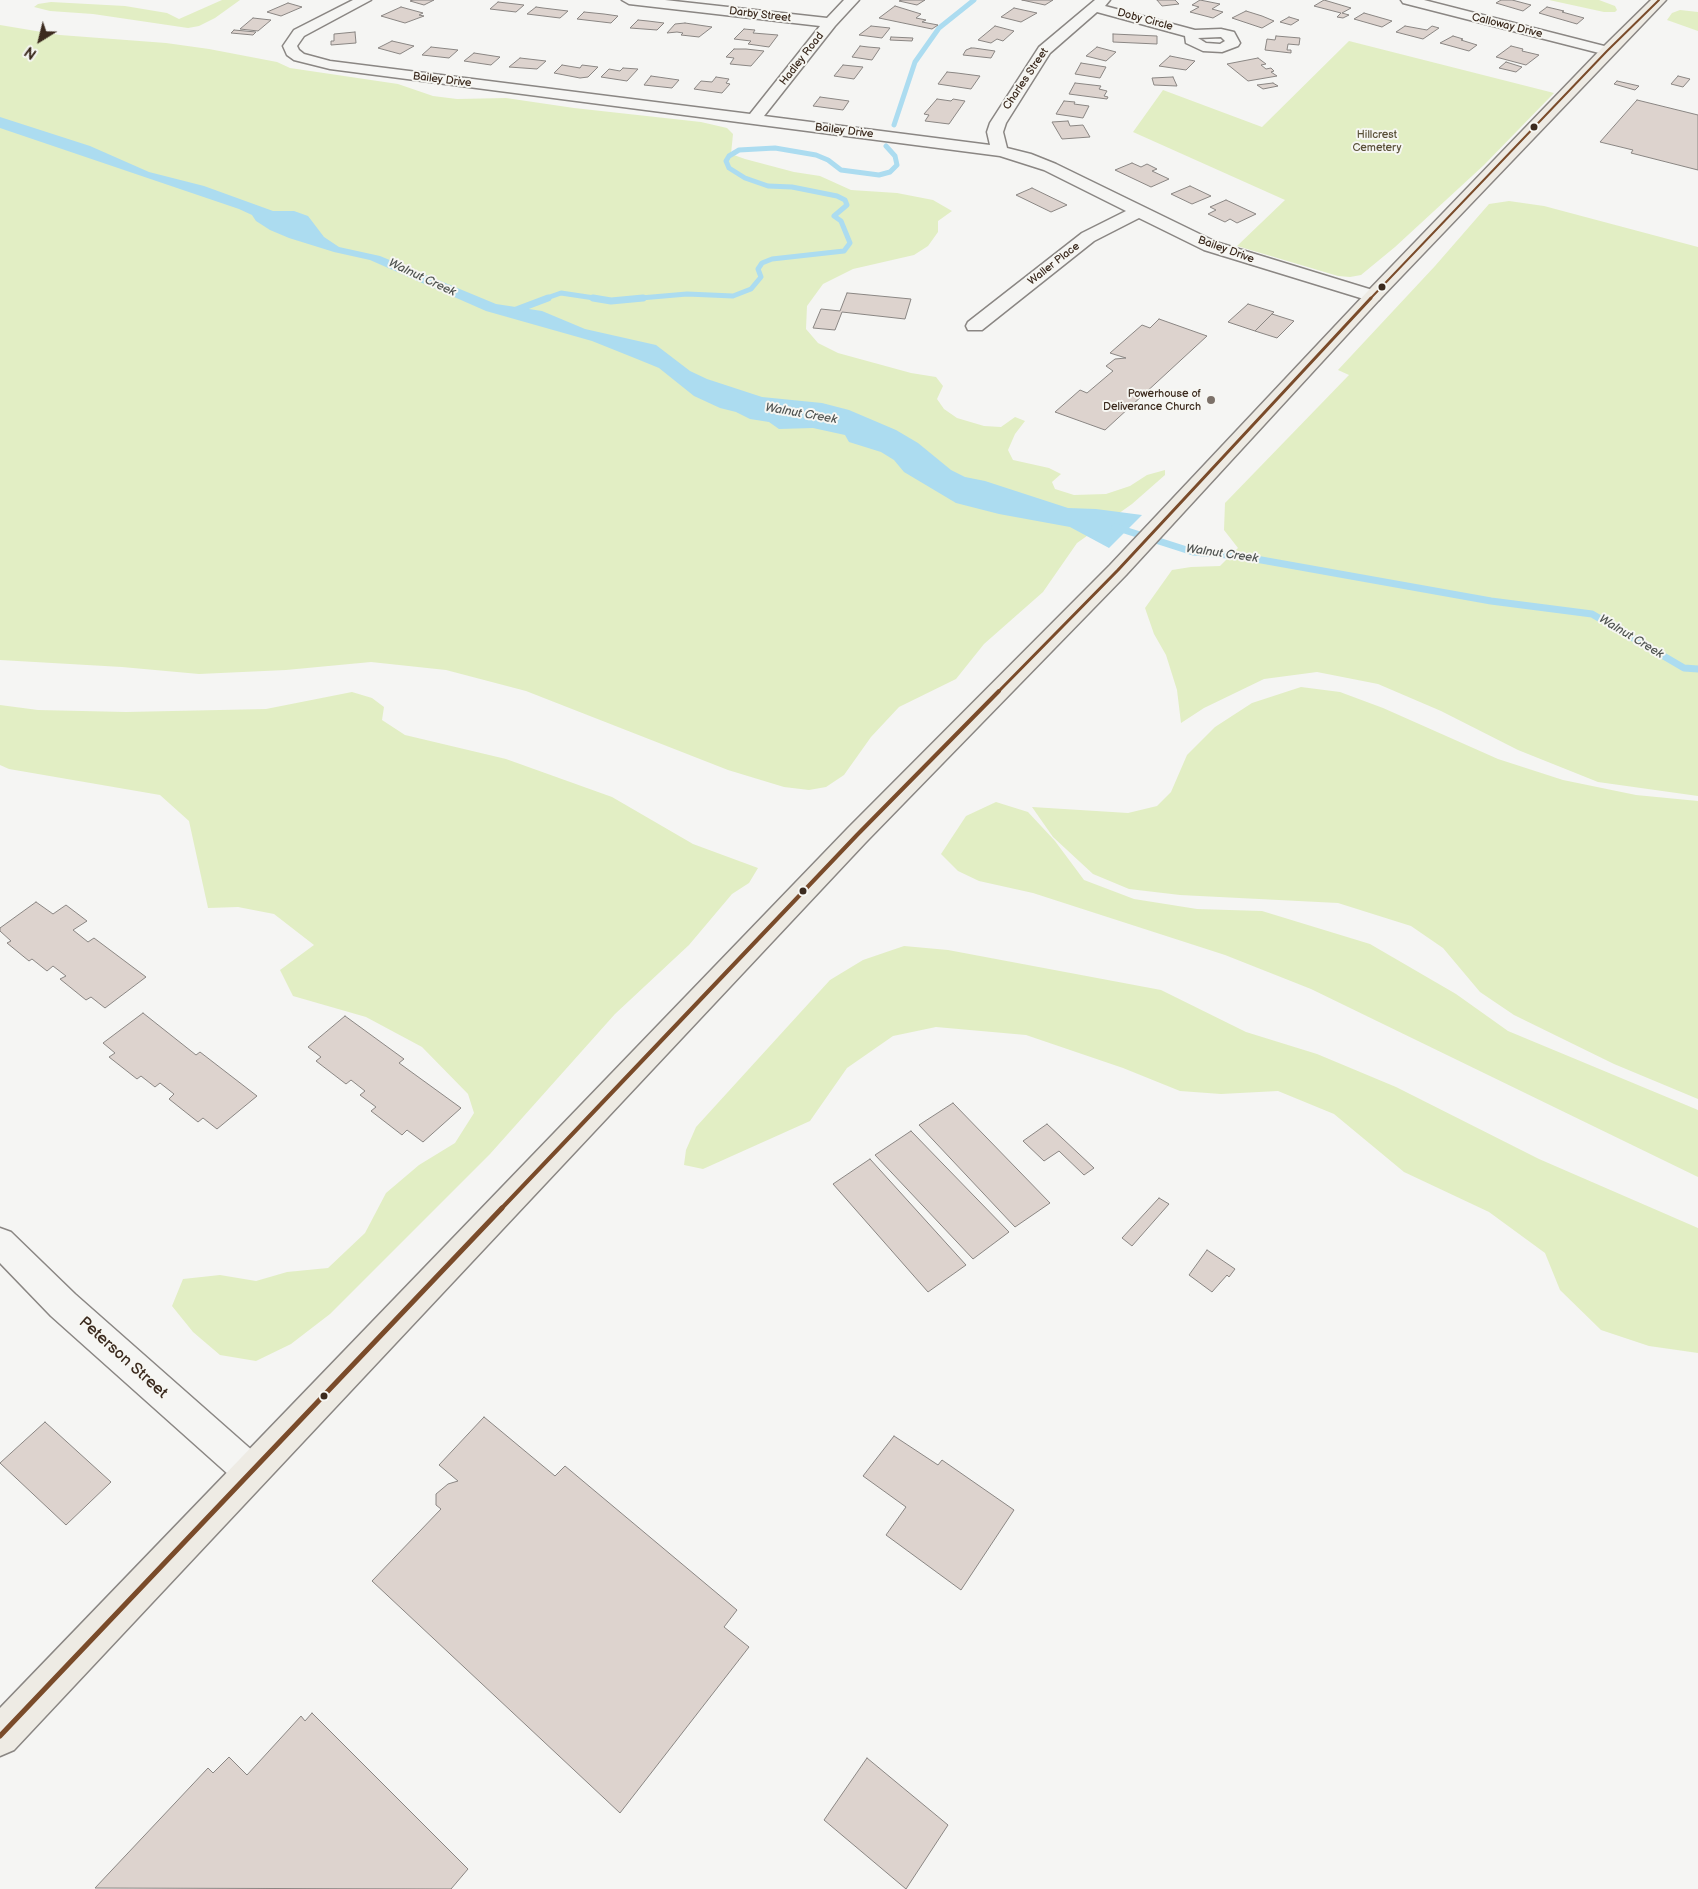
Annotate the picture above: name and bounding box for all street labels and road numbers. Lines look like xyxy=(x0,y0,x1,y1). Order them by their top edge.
street label: Darby Street xyxy=(728,5,792,25)
street label: Doby Circle xyxy=(1116,6,1174,34)
street label: Calloway Drive xyxy=(1470,11,1544,41)
street label: Hadley Road xyxy=(777,30,827,88)
street label: Charles Street xyxy=(1001,46,1051,112)
street label: Bailey Drive xyxy=(412,70,472,90)
street label: Bailey Drive xyxy=(814,121,874,141)
street label: Bailey Drive xyxy=(1196,234,1256,266)
street label: Waller Place xyxy=(1026,240,1082,288)
street label: Peterson Street xyxy=(75,1313,171,1403)

